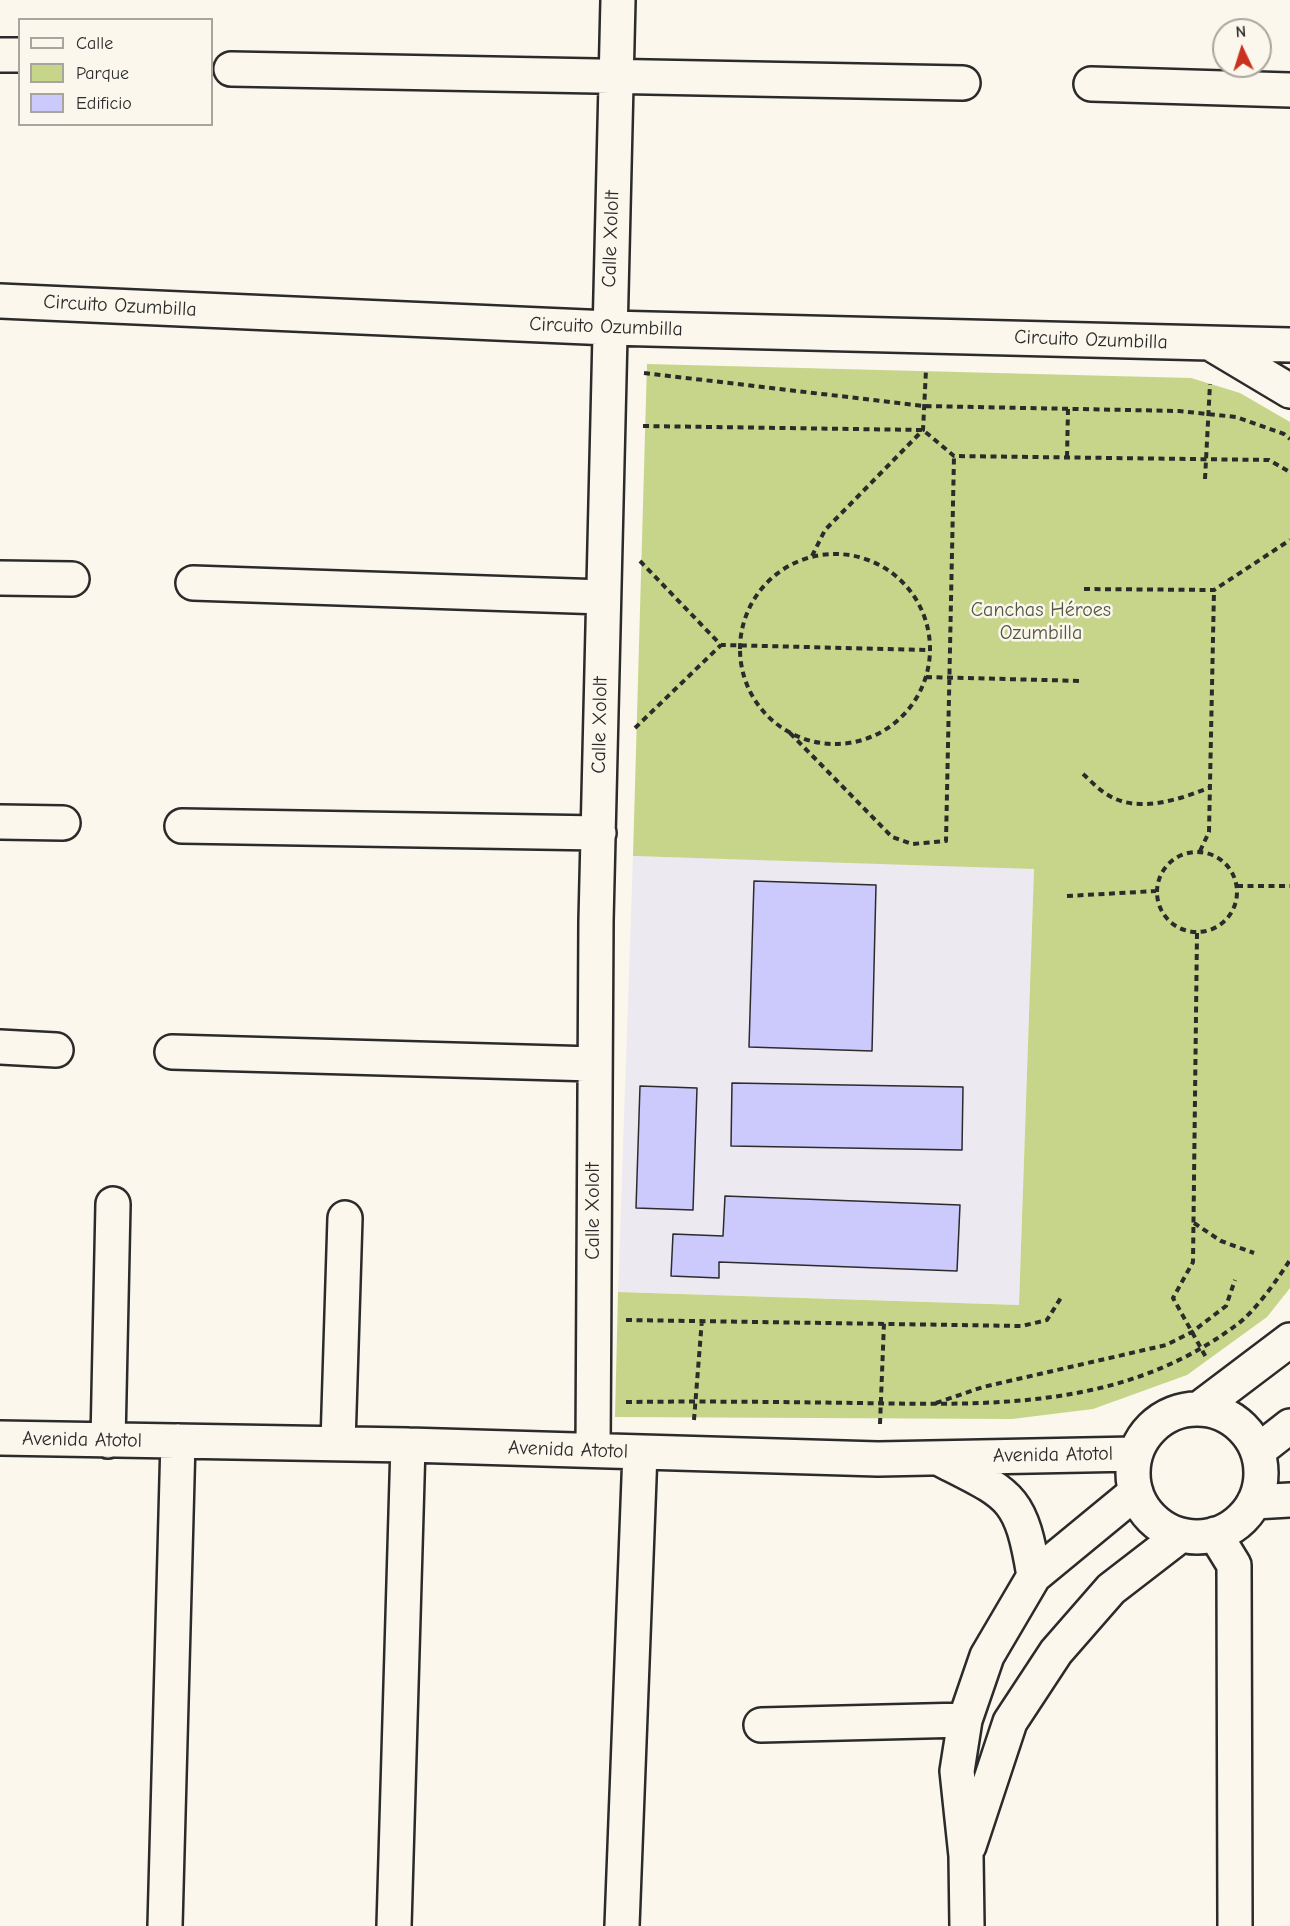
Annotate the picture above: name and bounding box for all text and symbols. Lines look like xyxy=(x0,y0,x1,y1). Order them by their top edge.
legend xyxy=(18,18,213,126)
north arrow xyxy=(1212,18,1272,78)
text: N xyxy=(1235,23,1247,41)
text: Calle xyxy=(76,33,113,54)
text: Parque xyxy=(76,63,129,84)
text: Edificio xyxy=(76,93,132,114)
street label: Calle Xololt xyxy=(597,190,625,288)
street label: Circuito Ozumbilla xyxy=(43,290,197,322)
street label: Circuito Ozumbilla xyxy=(529,312,683,342)
street label: Circuito Ozumbilla xyxy=(1014,325,1168,355)
park label: Canchas Héroes Ozumbilla xyxy=(971,598,1111,645)
street label: Calle Xololt xyxy=(587,676,613,774)
street label: Calle Xololt xyxy=(581,1162,605,1260)
street label: Avenida Atotol xyxy=(22,1427,142,1453)
street label: Avenida Atotol xyxy=(508,1436,628,1464)
street label: Avenida Atotol xyxy=(993,1442,1113,1468)

